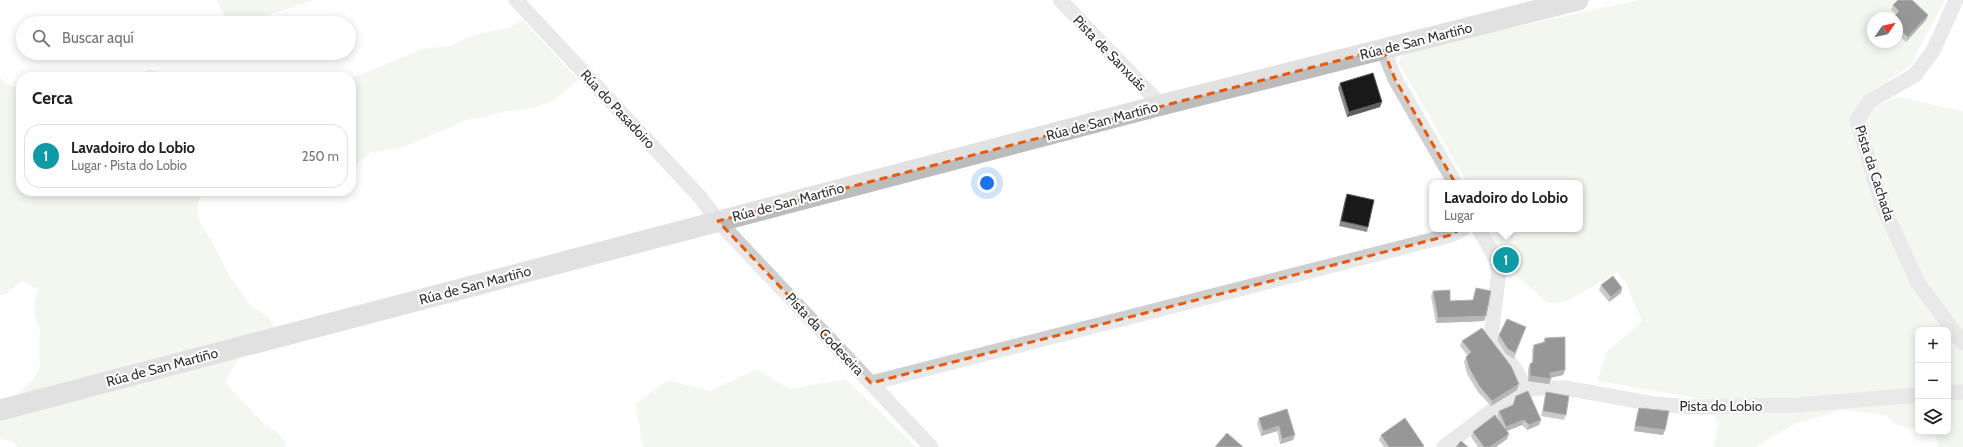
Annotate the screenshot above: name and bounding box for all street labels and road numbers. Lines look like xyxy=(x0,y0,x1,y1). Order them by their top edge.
street label: Pista de Sanxuás xyxy=(1069,11,1151,95)
street label: Rúa de San Martiño xyxy=(1358,18,1474,64)
street label: Rúa do Pasadoiro xyxy=(577,66,659,152)
street label: Rúa de San Martiño xyxy=(1044,97,1160,145)
street label: Pista da Cachada xyxy=(1851,123,1899,223)
street label: Rúa de San Martiño xyxy=(730,178,846,226)
street label: Rúa de San Martiño xyxy=(417,261,533,309)
street label: Pista da Codeseira xyxy=(782,289,868,379)
street label: Rúa de San Martiño xyxy=(104,343,220,391)
street label: Pista do Lobio xyxy=(1680,397,1763,415)

